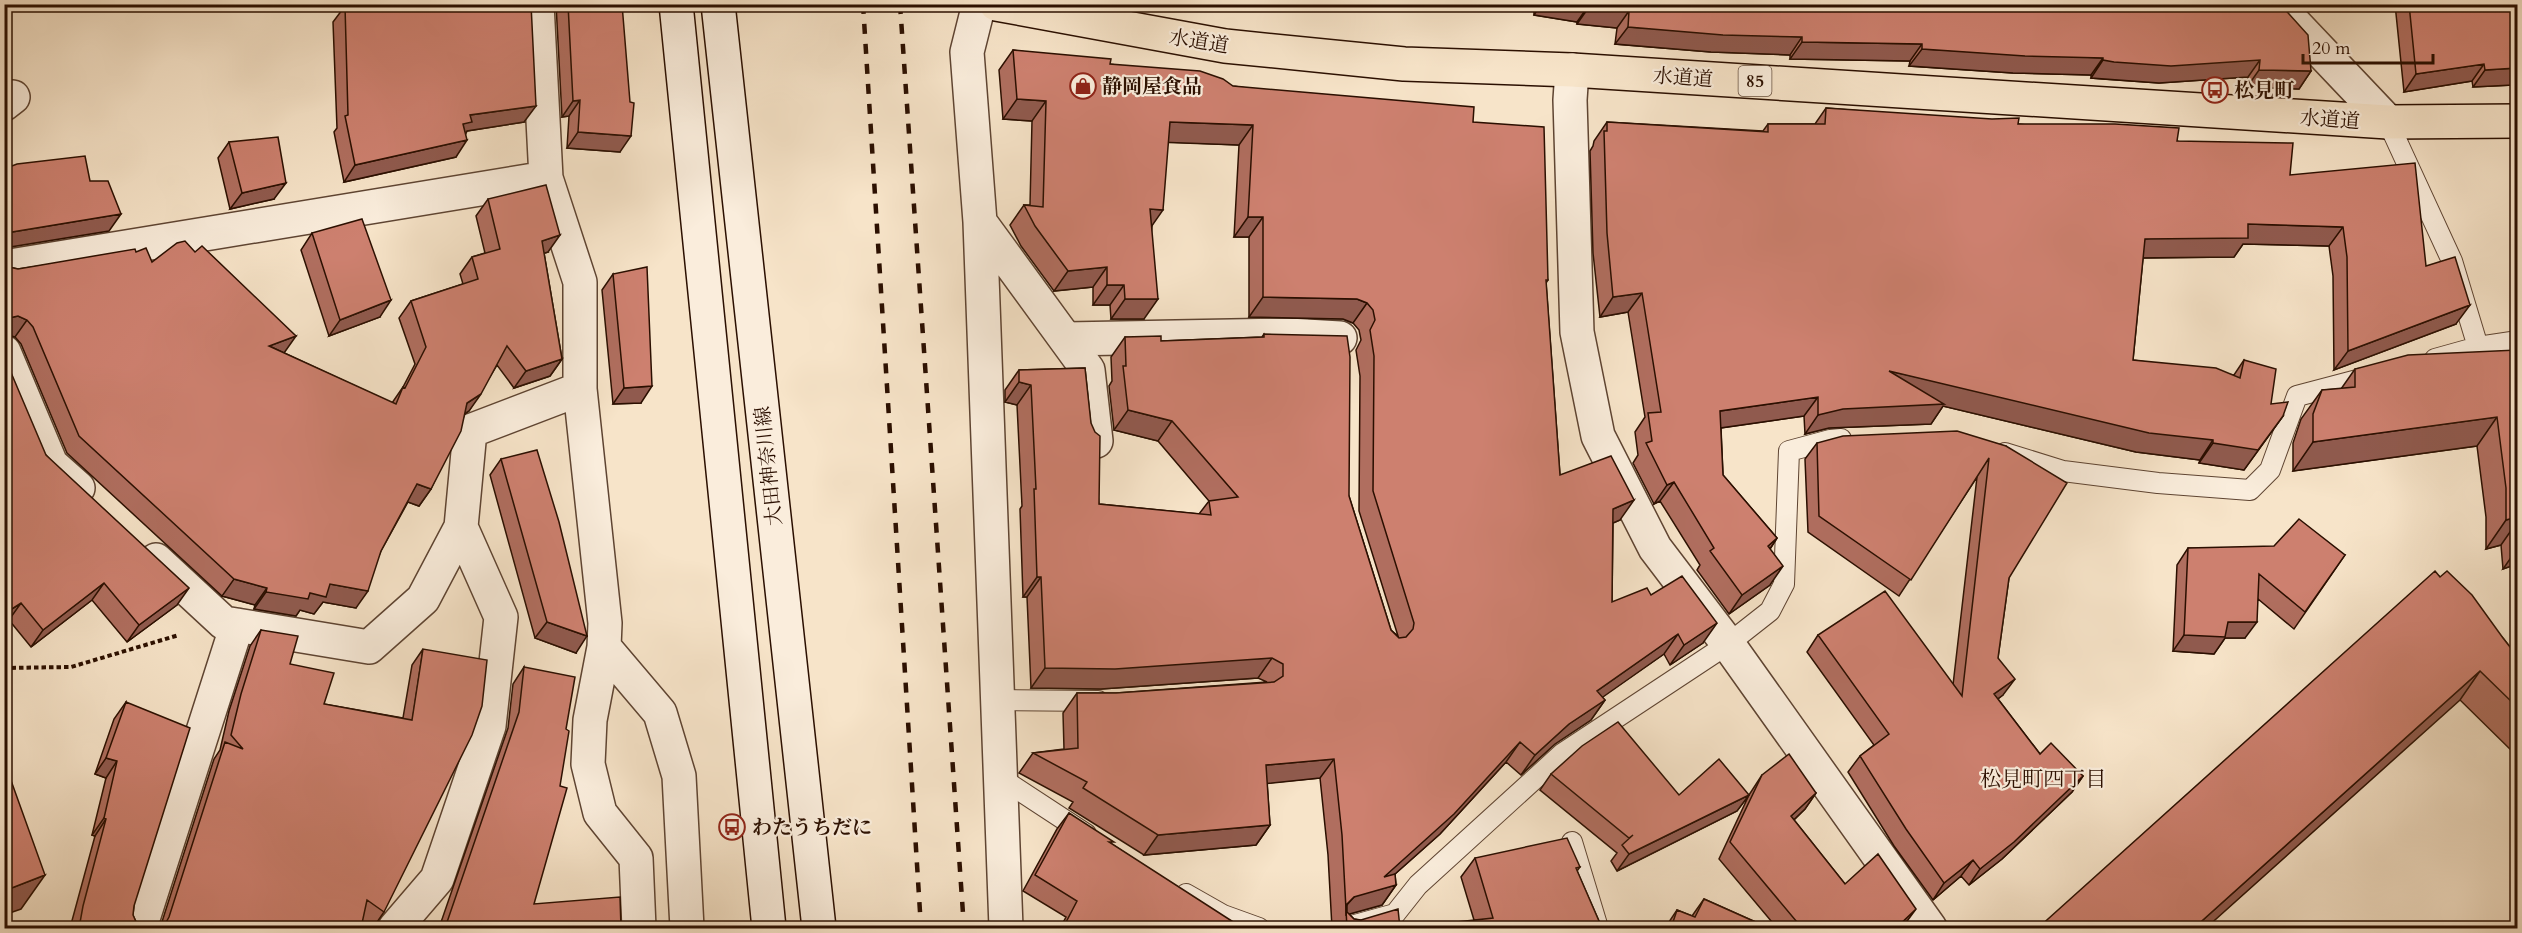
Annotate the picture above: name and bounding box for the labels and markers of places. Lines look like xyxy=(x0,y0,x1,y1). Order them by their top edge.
shop icon: 静岡屋食品 xyxy=(1068,71,1098,101)
place label: 静岡屋食品 xyxy=(1102,73,1202,100)
bus stop icon: 松見町 xyxy=(2200,75,2230,105)
place label: 松見町 xyxy=(2234,77,2295,104)
bus stop icon: わたうちだに xyxy=(717,812,747,842)
place label: わたうちだに xyxy=(752,814,872,841)

